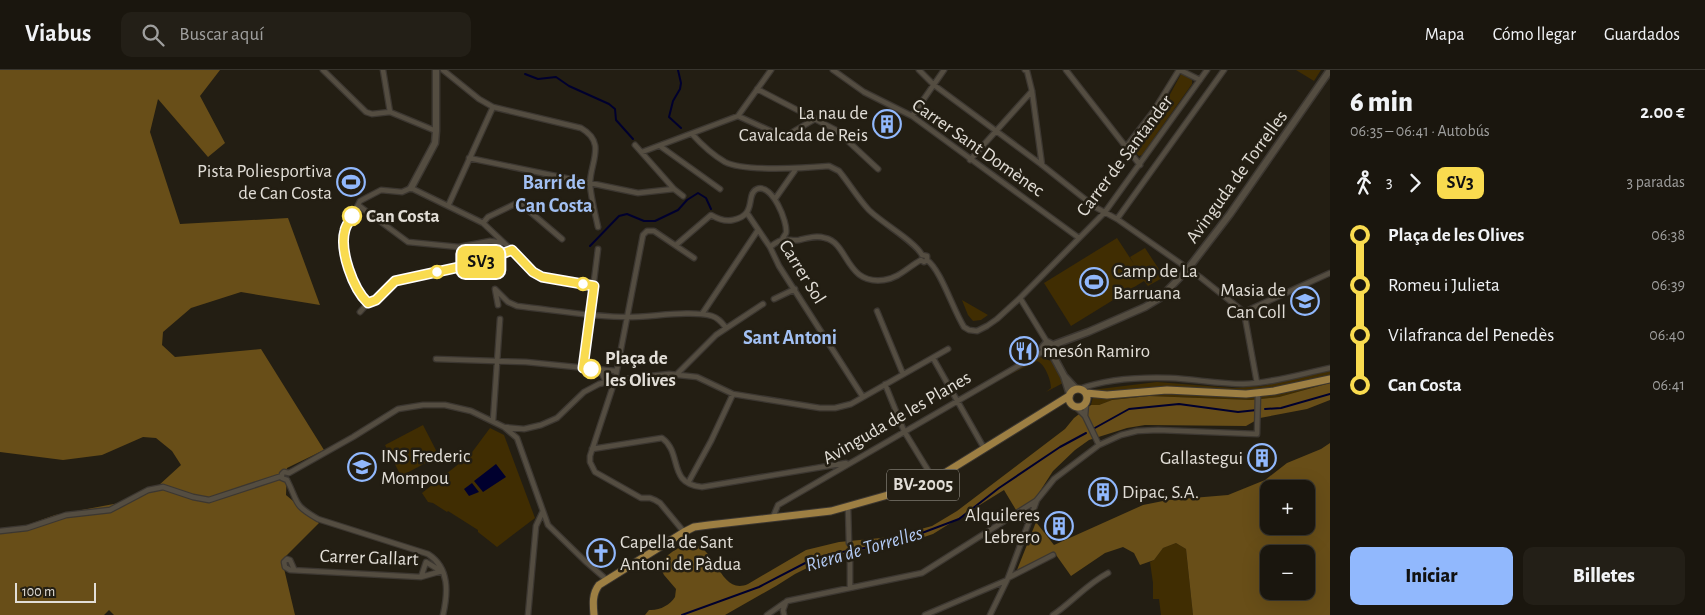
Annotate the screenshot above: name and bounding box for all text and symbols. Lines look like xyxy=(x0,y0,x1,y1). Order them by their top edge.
search box xyxy=(121,12,471,57)
icon: search xyxy=(139,21,167,49)
text: Viabus xyxy=(25,22,91,46)
text: Buscar aquí xyxy=(179,25,264,44)
text: Mapa xyxy=(1425,26,1465,44)
text: Cómo llegar xyxy=(1493,26,1576,44)
text: Guardados xyxy=(1604,26,1680,44)
text: 6 min xyxy=(1350,89,1413,117)
street label: Carrer de Santander xyxy=(1073,92,1177,220)
street label: Carrer Sant Domènec xyxy=(909,95,1047,201)
text: 2.00 € xyxy=(1640,103,1685,122)
place label: La nau de Cavalcada de Reis xyxy=(739,104,868,145)
street label: Avinguda de Torrelles xyxy=(1183,107,1291,247)
building icon: La nau de Cavalcada de Reis xyxy=(872,109,902,139)
text: 06:35 – 06:41 · Autobús xyxy=(1350,123,1490,139)
place label: Pista Poliesportiva de Can Costa xyxy=(197,162,332,203)
sports icon: Pista Poliesportiva de Can Costa xyxy=(336,167,366,197)
icon: walk xyxy=(1350,169,1378,197)
icon: forward xyxy=(1401,169,1429,197)
district label: Barri de Can Costa xyxy=(515,173,593,216)
text: 3 xyxy=(1386,174,1393,190)
text: SV3 xyxy=(1447,174,1474,192)
text: 3 paradas xyxy=(1626,174,1685,190)
marker: Can Costa xyxy=(342,206,362,226)
place label: Can Costa xyxy=(366,207,440,226)
text: Plaça de les Olives xyxy=(1388,226,1524,245)
text: 06:38 xyxy=(1651,227,1685,243)
street label: Carrer Sol xyxy=(775,237,829,307)
line badge: SV3 xyxy=(452,246,510,278)
text: SV3 xyxy=(467,253,495,271)
place label: Camp de La Barruana xyxy=(1113,262,1198,303)
unlabelled marker xyxy=(430,265,444,279)
sports icon: Camp de La Barruana xyxy=(1079,267,1109,297)
text: Romeu i Julieta xyxy=(1388,276,1500,295)
unlabelled marker xyxy=(576,277,590,291)
text: 06:39 xyxy=(1651,277,1685,293)
place label: Masia de Can Coll xyxy=(1220,281,1286,322)
school or university icon: Masia de Can Coll xyxy=(1290,286,1320,316)
text: Vilafranca del Penedès xyxy=(1388,326,1554,345)
text: 06:40 xyxy=(1649,327,1685,343)
district label: Sant Antoni xyxy=(743,328,837,348)
restaurant icon: mesón Ramiro xyxy=(1009,336,1039,366)
place label: mesón Ramiro xyxy=(1043,342,1150,361)
place label: Plaça de les Olives xyxy=(605,349,676,390)
marker: Plaça de les Olives xyxy=(581,359,601,379)
street label: Avinguda de les Planes xyxy=(820,368,974,468)
text: Can Costa xyxy=(1388,376,1462,395)
text: 06:41 xyxy=(1652,377,1685,393)
building icon: Gallastegui xyxy=(1247,443,1277,473)
place label: INS Frederic Mompou xyxy=(381,447,470,488)
place label: Gallastegui xyxy=(1160,449,1243,468)
school or university icon: INS Frederic Mompou xyxy=(347,452,377,482)
road number: BV-2005 xyxy=(887,470,959,500)
building icon: Dipac, S.A. xyxy=(1088,477,1118,507)
map controls xyxy=(1260,480,1315,600)
button: + xyxy=(1260,480,1315,535)
place label: Dipac, S.A. xyxy=(1122,483,1199,502)
place label: Alquileres Lebrero xyxy=(965,506,1040,547)
building icon: Alquileres Lebrero xyxy=(1044,511,1074,541)
water label: Riera de Torrelles xyxy=(803,523,925,575)
place label: Capella de Sant Antoni de Pàdua xyxy=(620,533,741,574)
church icon: Capella de Sant Antoni de Pàdua xyxy=(586,538,616,568)
button: − xyxy=(1260,545,1315,600)
street label: Carrer Gallart xyxy=(319,547,419,569)
button: Iniciar xyxy=(1350,547,1513,605)
button: Billetes xyxy=(1523,547,1685,605)
scale bar xyxy=(15,580,96,603)
text: 100 m xyxy=(22,585,55,599)

